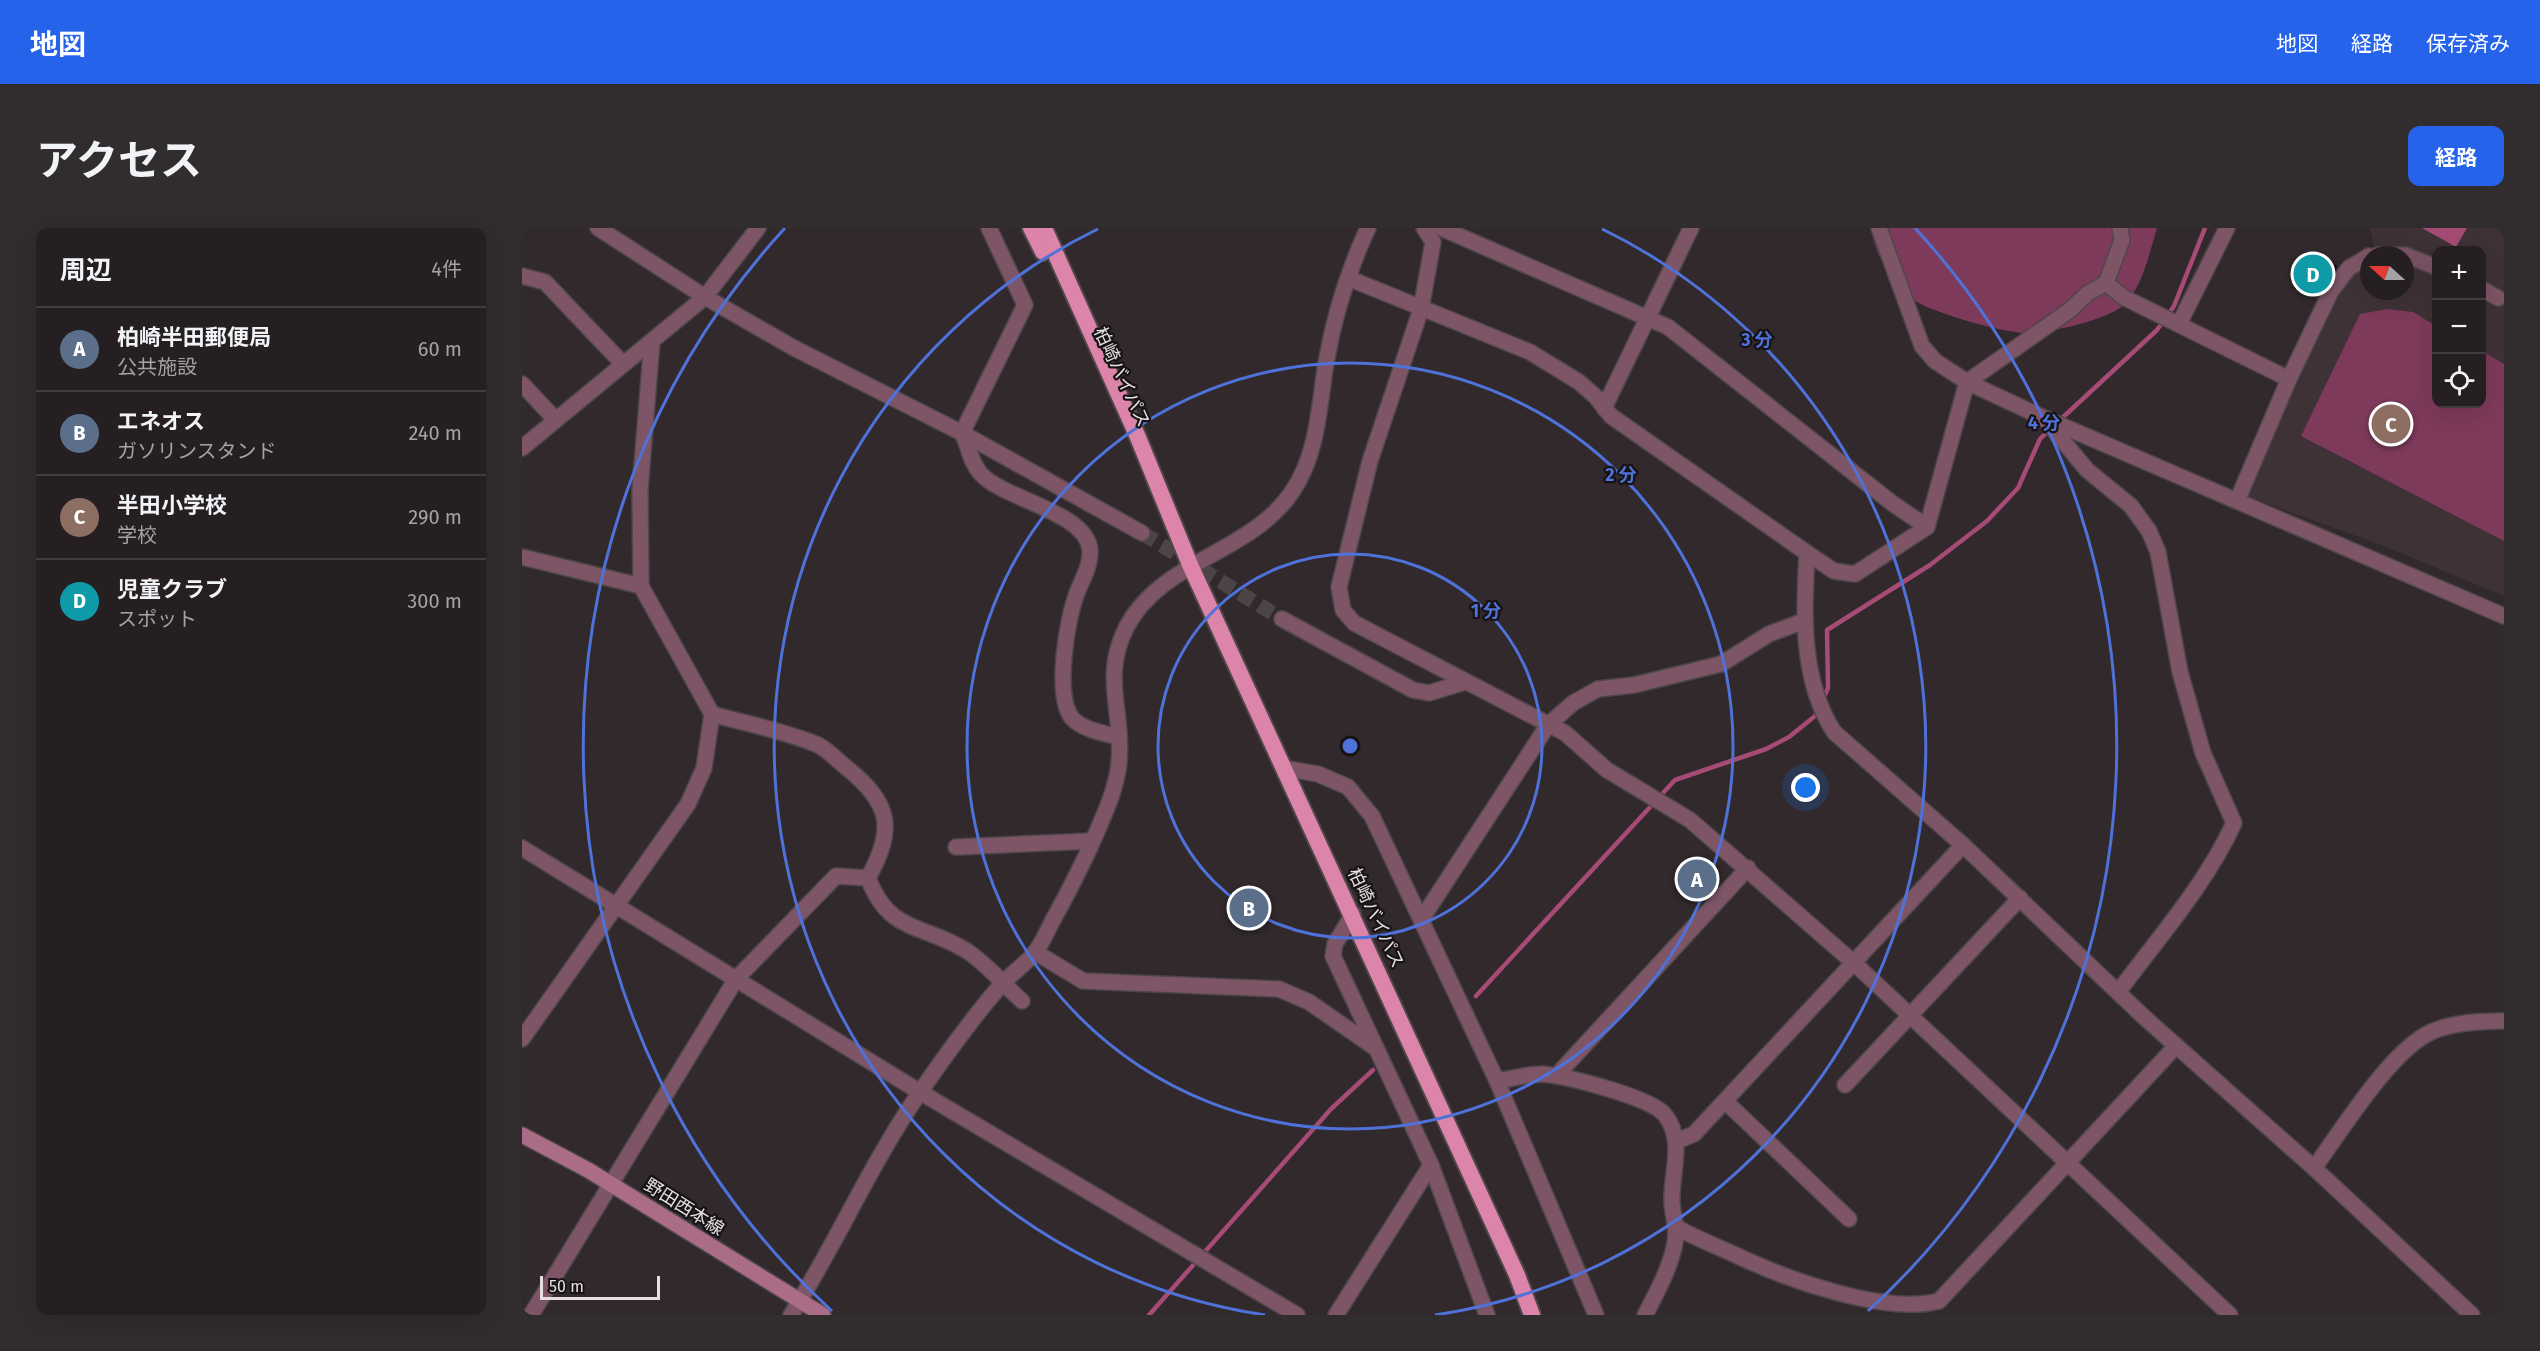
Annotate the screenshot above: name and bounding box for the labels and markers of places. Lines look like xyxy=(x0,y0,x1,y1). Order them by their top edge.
pin: D xyxy=(2294,252,2332,296)
pin: C xyxy=(2372,402,2410,446)
centre of rings xyxy=(1340,736,1360,756)
pin: A xyxy=(1678,856,1716,902)
pin: B xyxy=(1230,886,1268,930)

